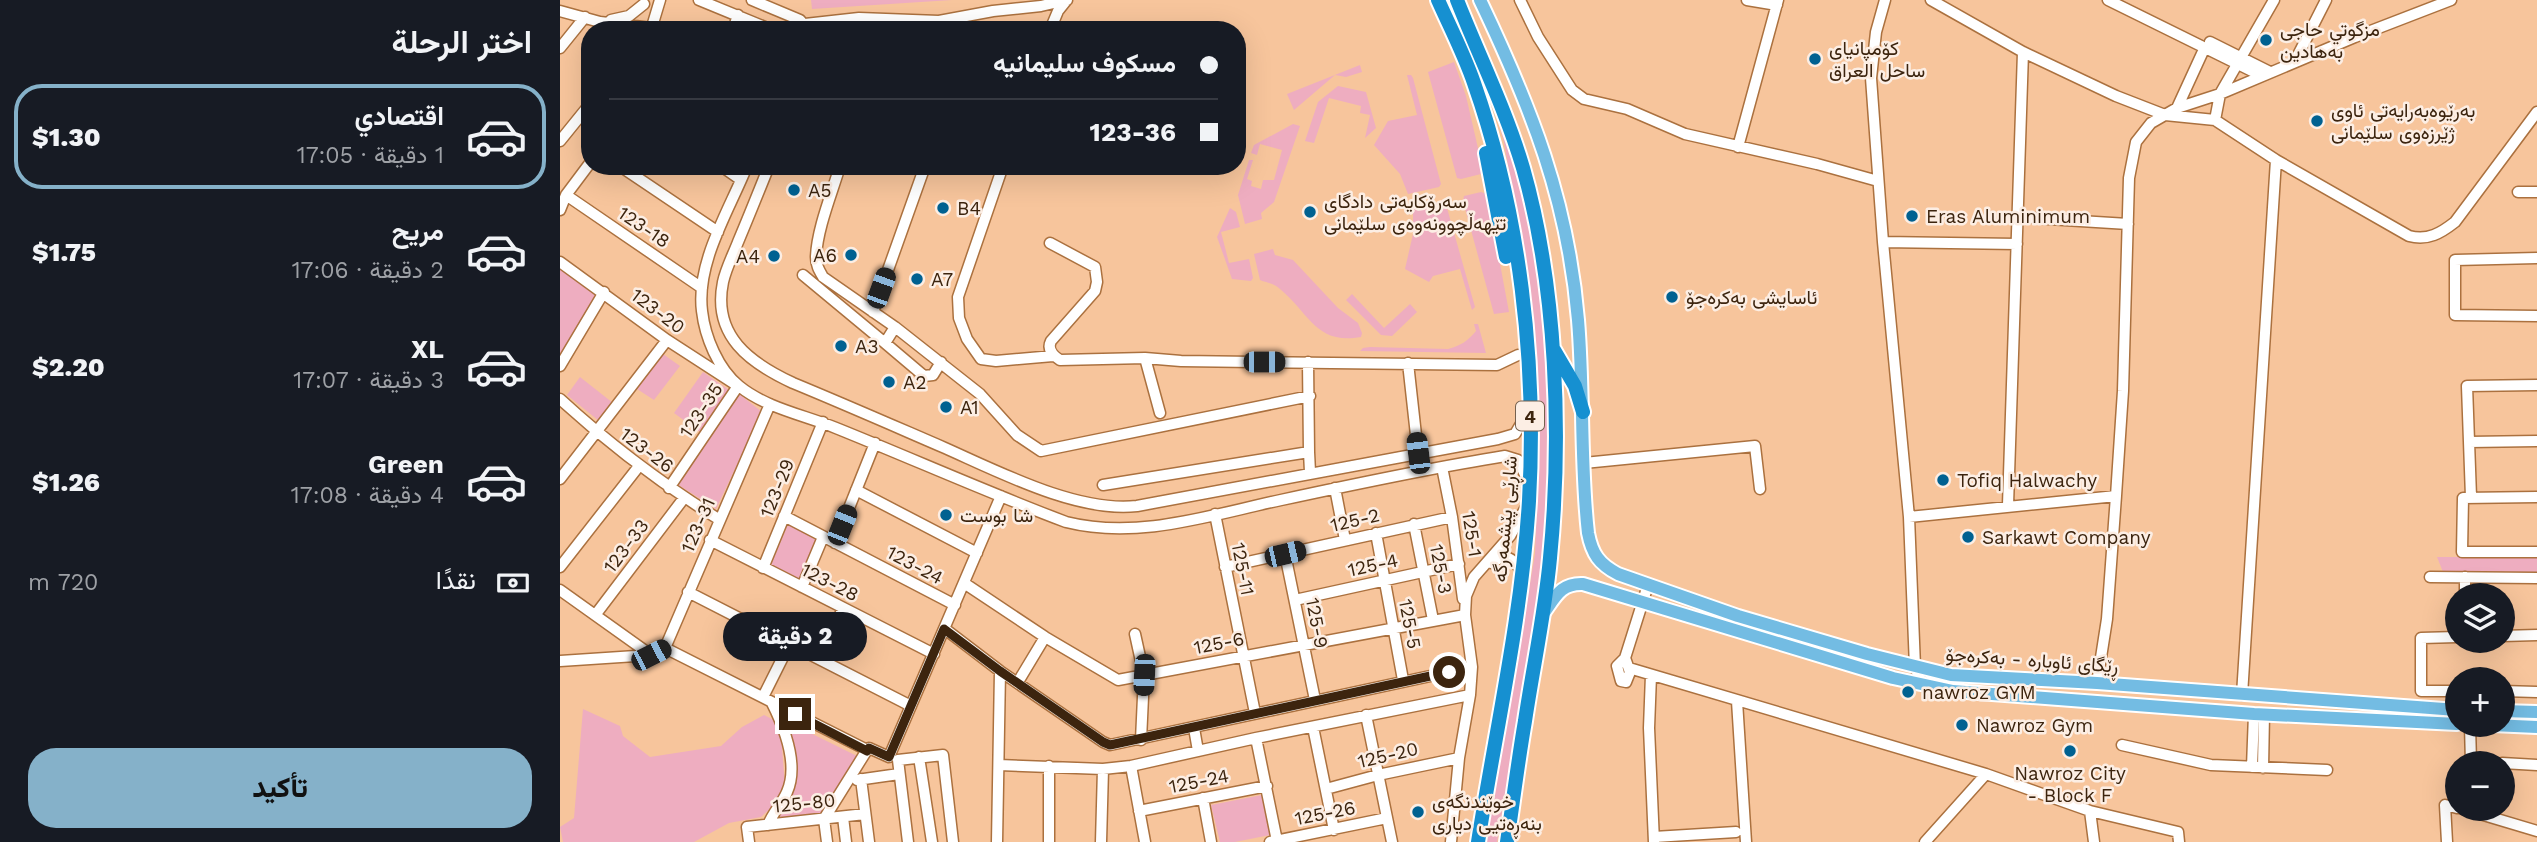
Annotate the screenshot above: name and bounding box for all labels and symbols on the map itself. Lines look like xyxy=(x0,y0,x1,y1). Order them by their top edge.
place label: مزگوتي حاجی بەهادین xyxy=(2280,18,2380,63)
marker: مزگوتي حاجی بەهادین xyxy=(2258,32,2274,48)
place label: کۆمپانیای ساحل العراق xyxy=(1829,37,1925,82)
marker: کۆمپانیای ساحل العراق xyxy=(1807,51,1823,67)
place label: بەرێوەبەرایەتی ئاوی ژێرزەوی سلێمانی xyxy=(2331,99,2475,144)
marker: بەرێوەبەرایەتی ئاوی ژێرزەوی سلێمانی xyxy=(2309,113,2325,129)
place label: A5 xyxy=(808,179,832,202)
marker: A5 xyxy=(786,182,802,198)
place label: سەرۆکایەتی دادگای تێهەڵچوونەوەی سلێمانی xyxy=(1324,190,1507,237)
place label: B4 xyxy=(957,197,981,220)
marker: B4 xyxy=(935,200,951,216)
street label: 123-18 xyxy=(614,201,674,253)
marker: سەرۆکایەتی دادگای تێهەڵچوونەوەی سلێمانی xyxy=(1302,204,1318,220)
place label: Eras Aluminimum xyxy=(1926,205,2090,228)
marker: Eras Aluminimum xyxy=(1904,208,1920,224)
place label: A6 xyxy=(813,244,837,267)
place label: A4 xyxy=(736,245,760,268)
marker: A6 xyxy=(843,247,859,263)
marker: A4 xyxy=(766,248,782,264)
car xyxy=(864,265,899,311)
place label: A7 xyxy=(931,268,953,291)
marker: A7 xyxy=(909,271,925,287)
street label: 123-20 xyxy=(627,283,689,339)
place label: ئاسایشی بەکرەجۆ xyxy=(1686,286,1817,309)
marker: ئاسایشی بەکرەجۆ xyxy=(1664,289,1680,305)
place label: A3 xyxy=(855,335,879,358)
marker: A3 xyxy=(833,338,849,354)
car xyxy=(1244,352,1286,373)
place label: A2 xyxy=(903,371,927,394)
marker: A2 xyxy=(881,374,897,390)
street label: 123-35 xyxy=(674,378,728,442)
place label: A1 xyxy=(960,396,979,419)
marker: A1 xyxy=(938,399,954,415)
road number: 4 xyxy=(1516,402,1544,430)
street label: 123-26 xyxy=(616,422,678,478)
car xyxy=(1406,431,1431,475)
street label: 123-29 xyxy=(755,455,799,521)
street label: شاڕێی پێشمەرگە xyxy=(1488,455,1526,584)
place label: Tofiq Halwachy xyxy=(1957,469,2097,492)
marker: Tofiq Halwachy xyxy=(1935,472,1951,488)
street label: 123-31 xyxy=(676,494,720,556)
car xyxy=(825,502,860,548)
street label: 125-2 xyxy=(1328,503,1382,537)
place label: شا بوست xyxy=(960,504,1033,527)
marker: شا بوست xyxy=(938,507,954,523)
street label: 125-1 xyxy=(1457,510,1487,558)
street label: 123-33 xyxy=(598,515,654,577)
place label: Sarkawt Company xyxy=(1982,526,2151,549)
marker: Sarkawt Company xyxy=(1960,529,1976,545)
car xyxy=(1263,539,1308,569)
street label: 123-24 xyxy=(883,541,947,589)
street label: 125-11 xyxy=(1227,541,1259,597)
street label: 125-3 xyxy=(1425,542,1457,596)
street label: 125-4 xyxy=(1346,548,1400,582)
street label: 123-28 xyxy=(797,558,863,606)
street label: 125-9 xyxy=(1301,596,1333,650)
street label: 125-5 xyxy=(1394,597,1426,651)
callout: 2 دقيقة xyxy=(723,612,867,662)
street label: 125-6 xyxy=(1192,627,1246,659)
car xyxy=(628,636,675,674)
street label: ڕێگای ئاوبارە - بەکرەجۆ xyxy=(1945,642,2119,681)
car xyxy=(1133,653,1156,697)
route start xyxy=(1433,656,1465,688)
place label: nawroz GYM xyxy=(1922,681,2036,704)
marker: nawroz GYM xyxy=(1900,684,1916,700)
route end xyxy=(779,698,811,730)
place label: Nawroz Gym xyxy=(1976,714,2093,737)
marker: Nawroz Gym xyxy=(1954,717,1970,733)
street label: 125-20 xyxy=(1356,737,1420,773)
marker: Nawroz City - Block F xyxy=(2062,743,2078,759)
place label: Nawroz City - Block F xyxy=(2014,762,2126,807)
street label: 125-24 xyxy=(1167,764,1231,798)
street label: 125-80 xyxy=(772,788,836,818)
place label: خوێندنگەی بنەڕەتیی دیاری xyxy=(1432,790,1542,839)
street label: 125-26 xyxy=(1293,796,1357,830)
marker: خوێندنگەی بنەڕەتیی دیاری xyxy=(1410,804,1426,820)

